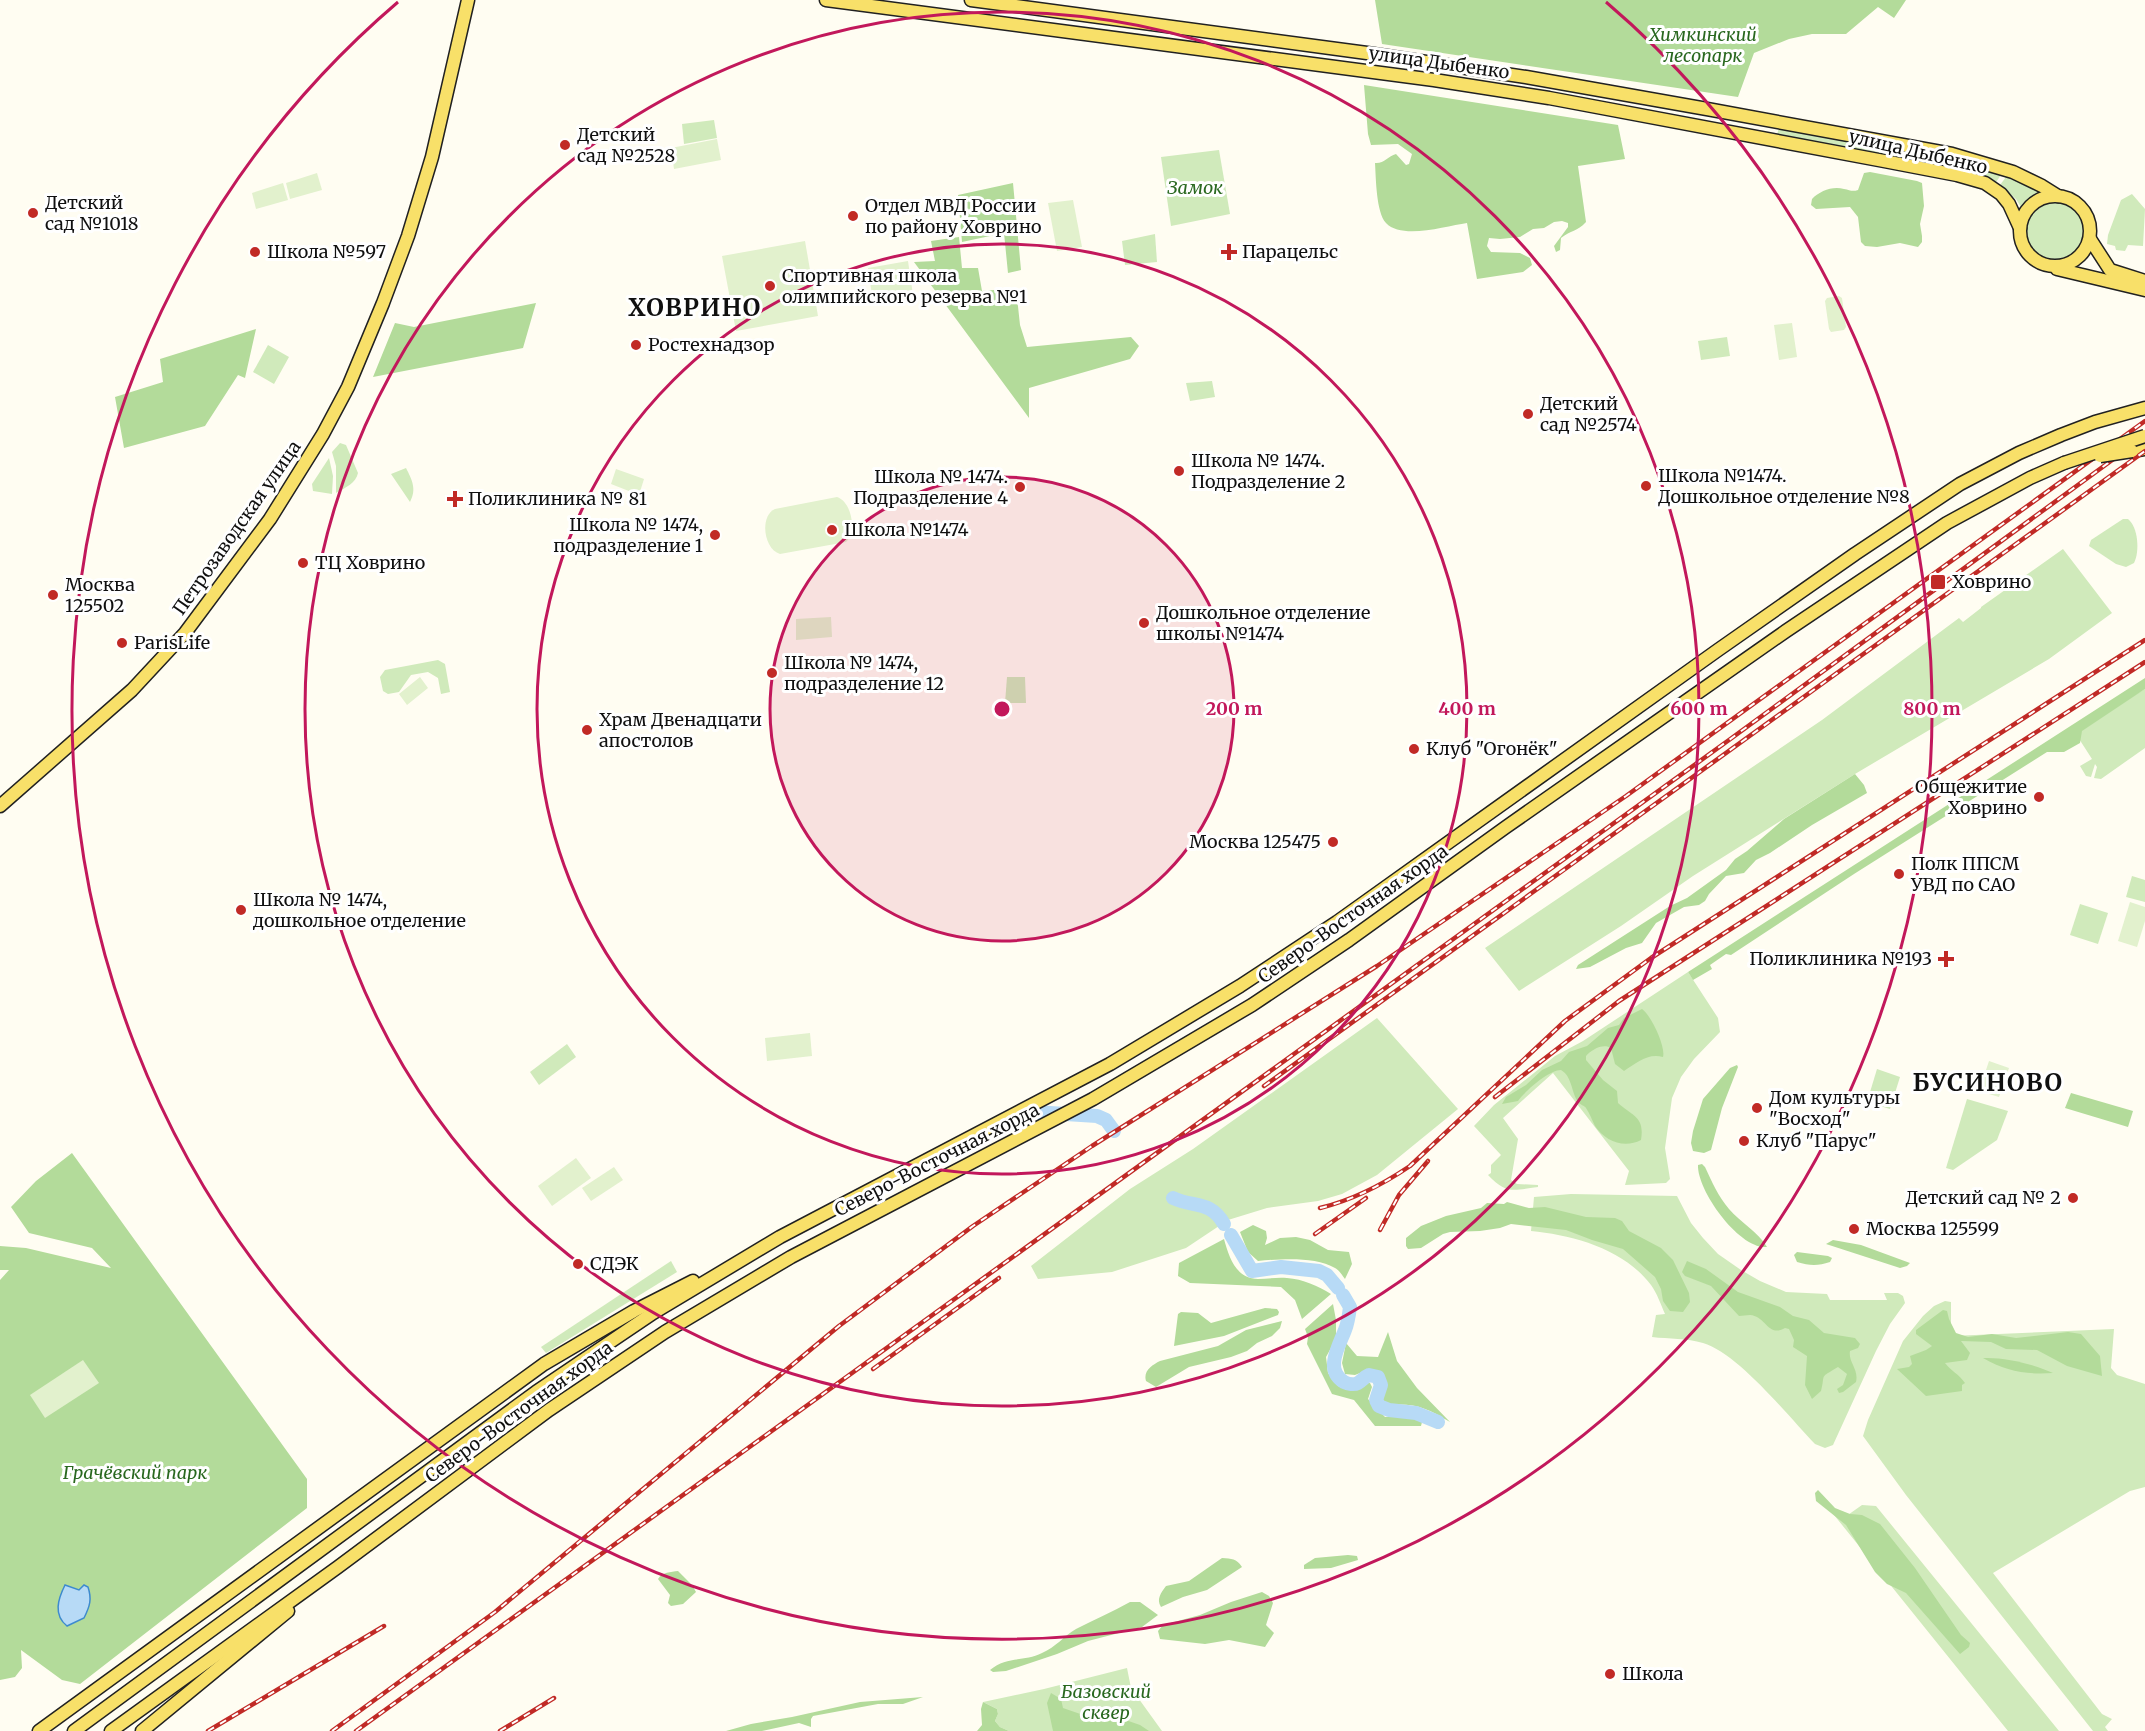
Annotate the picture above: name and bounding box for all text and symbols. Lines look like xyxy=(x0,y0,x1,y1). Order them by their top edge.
park label: Химкинский лесопарк xyxy=(1648,23,1757,67)
street label: улица Дыбенко xyxy=(1367,41,1511,84)
place label: Детский сад №2528 xyxy=(577,123,675,167)
street label: улица Дыбенко xyxy=(1847,124,1990,179)
marker: Детский сад №2528 xyxy=(558,138,572,152)
park label: Замок xyxy=(1167,176,1223,199)
place label: Детский сад №1018 xyxy=(45,191,139,235)
place label: Отдел МВД России по району Ховрино xyxy=(865,194,1041,238)
marker: Детский сад №1018 xyxy=(26,206,40,220)
marker: Отдел МВД России по району Ховрино xyxy=(846,209,860,223)
place label: Школа №597 xyxy=(267,240,386,263)
place label: Парацельс xyxy=(1242,240,1338,263)
marker: Парацельс xyxy=(1220,243,1238,261)
marker: Школа №597 xyxy=(248,245,262,259)
place label: Спортивная школа олимпийского резерва №1 xyxy=(782,264,1027,308)
marker: Спортивная школа олимпийского резерва №1 xyxy=(763,279,777,293)
district label: ХОВРИНО xyxy=(628,292,762,323)
place label: Ростехнадзор xyxy=(648,333,775,356)
marker: Ростехнадзор xyxy=(629,338,643,352)
place label: Детский сад №2574 xyxy=(1540,392,1637,436)
marker: Детский сад №2574 xyxy=(1521,407,1535,421)
street label: Петрозаводская улица xyxy=(168,436,306,619)
place label: Школа № 1474. Подразделение 2 xyxy=(1191,449,1345,493)
marker: Школа № 1474. Подразделение 2 xyxy=(1172,464,1186,478)
place label: Школа №1474. Дошкольное отделение №8 xyxy=(1658,464,1910,508)
place label: Школа № 1474. Подразделение 4 xyxy=(853,465,1008,509)
marker: Школа №1474. Дошкольное отделение №8 xyxy=(1639,479,1653,493)
marker: Школа № 1474. Подразделение 4 xyxy=(1013,480,1027,494)
place label: Поликлиника № 81 xyxy=(468,487,647,510)
marker: Поликлиника № 81 xyxy=(446,490,464,508)
place label: Школа № 1474, подразделение 1 xyxy=(553,513,703,557)
place label: Школа №1474 xyxy=(844,518,969,541)
marker: Школа №1474 xyxy=(825,523,839,537)
marker: Школа № 1474, подразделение 1 xyxy=(708,528,722,542)
place label: ТЦ Ховрино xyxy=(315,551,425,574)
marker: ТЦ Ховрино xyxy=(296,556,310,570)
place label: Ховрино xyxy=(1952,570,2031,593)
place label: Москва 125502 xyxy=(65,573,135,617)
marker: Ховрино xyxy=(1929,573,1947,591)
marker: Москва 125502 xyxy=(46,588,60,602)
place label: Дошкольное отделение школы №1474 xyxy=(1156,601,1370,645)
marker: Дошкольное отделение школы №1474 xyxy=(1137,616,1151,630)
place label: ParisLife xyxy=(134,631,210,654)
marker: ParisLife xyxy=(115,636,129,650)
place label: Школа № 1474, подразделение 12 xyxy=(784,651,944,695)
marker: Школа № 1474, подразделение 12 xyxy=(765,666,779,680)
text: 200 m xyxy=(1206,697,1262,720)
text: 400 m xyxy=(1438,697,1496,720)
text: 600 m xyxy=(1670,697,1728,720)
text: 800 m xyxy=(1903,697,1961,720)
centre of rings xyxy=(992,699,1012,719)
place label: Храм Двенадцати апостолов xyxy=(599,708,762,752)
marker: Храм Двенадцати апостолов xyxy=(580,723,594,737)
place label: Клуб "Огонёк" xyxy=(1426,737,1558,760)
marker: Клуб "Огонёк" xyxy=(1407,742,1421,756)
place label: Общежитие Ховрино xyxy=(1915,775,2027,819)
marker: Общежитие Ховрино xyxy=(2032,790,2046,804)
place label: Москва 125475 xyxy=(1189,830,1321,853)
marker: Москва 125475 xyxy=(1326,835,1340,849)
street label: Северо-Восточная хорда xyxy=(1253,839,1452,988)
place label: Полк ППСМ УВД по САО xyxy=(1910,852,2020,896)
marker: Полк ППСМ УВД по САО xyxy=(1892,867,1906,881)
place label: Школа № 1474, дошкольное отделение xyxy=(252,888,466,932)
marker: Школа № 1474, дошкольное отделение xyxy=(234,903,248,917)
place label: Поликлиника №193 xyxy=(1749,947,1932,970)
marker: Поликлиника №193 xyxy=(1937,950,1955,968)
district label: БУСИНОВО xyxy=(1912,1067,2064,1098)
place label: Дом культуры "Восход" xyxy=(1769,1086,1900,1130)
street label: Северо-Восточная хорда xyxy=(831,1098,1043,1221)
marker: Дом культуры "Восход" xyxy=(1750,1101,1764,1115)
place label: Клуб "Парус" xyxy=(1756,1129,1877,1152)
marker: Клуб "Парус" xyxy=(1737,1134,1751,1148)
place label: Детский сад № 2 xyxy=(1905,1186,2061,1209)
marker: Детский сад № 2 xyxy=(2066,1191,2080,1205)
place label: Москва 125599 xyxy=(1866,1217,1999,1240)
marker: Москва 125599 xyxy=(1847,1222,1861,1236)
place label: СДЭК xyxy=(590,1252,639,1275)
marker: СДЭК xyxy=(571,1257,585,1271)
street label: Северо-Восточная хорда xyxy=(420,1336,617,1487)
park label: Грачёвский парк xyxy=(63,1461,207,1484)
place label: Школа xyxy=(1622,1662,1684,1685)
marker: Школа xyxy=(1603,1667,1617,1681)
park label: Базовский сквер xyxy=(1061,1680,1151,1724)

